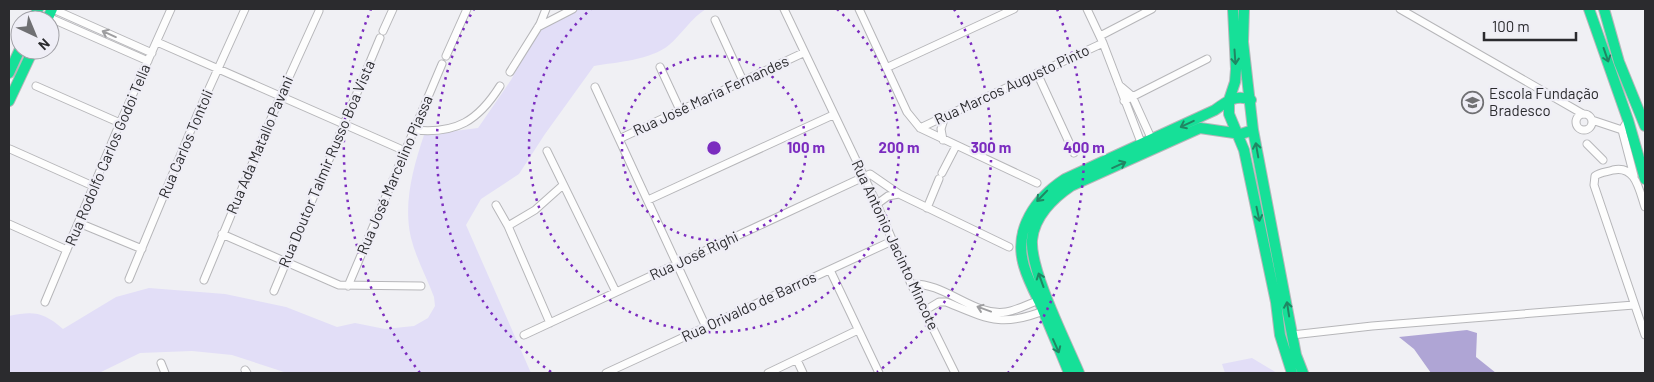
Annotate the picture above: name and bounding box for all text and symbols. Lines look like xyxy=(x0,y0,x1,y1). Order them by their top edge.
north arrow xyxy=(10,10,60,60)
scale bar xyxy=(1484,10,1576,42)
text: 100 m xyxy=(1492,17,1530,35)
one-way arrow xyxy=(102,29,117,39)
text: N xyxy=(35,35,54,54)
street label: Rua Marcos Augusto Pinto xyxy=(931,40,1092,128)
one-way arrow xyxy=(1601,46,1611,62)
one-way arrow xyxy=(1230,49,1240,65)
street label: Rua José Maria Fernandes xyxy=(630,51,791,139)
street label: Rua Doutor Talmir Russo Boa Vista xyxy=(274,57,378,270)
street label: Rua Rodolfo Carlos Godoi Tella xyxy=(61,61,154,248)
street label: Rua Ada Matallo Pavani xyxy=(222,73,296,216)
place label: Escola Fundação Bradesco xyxy=(1489,84,1599,119)
street label: Rua Carlos Tontoli xyxy=(154,87,216,201)
school or university icon: Escola Fundação Bradesco xyxy=(1461,91,1485,115)
street label: Rua José Marcelino Piassa xyxy=(352,92,436,257)
one-way arrow xyxy=(1180,120,1195,129)
text: 100 m xyxy=(787,138,825,156)
text: 200 m xyxy=(878,138,920,156)
text: 300 m xyxy=(971,138,1011,156)
text: 400 m xyxy=(1063,138,1105,156)
centre of rings xyxy=(705,139,723,157)
one-way arrow xyxy=(1251,142,1261,158)
street label: Rua Antonio Jacinto Mincote xyxy=(849,157,943,332)
one-way arrow xyxy=(1111,160,1126,169)
one-way arrow xyxy=(1036,190,1048,202)
one-way arrow xyxy=(1254,206,1263,222)
street label: Rua José Righi xyxy=(646,227,741,284)
street label: Rua Orivaldo de Barros xyxy=(678,267,819,345)
one-way arrow xyxy=(1036,272,1045,288)
one-way arrow xyxy=(1283,301,1293,317)
one-way arrow xyxy=(977,304,992,313)
one-way arrow xyxy=(1052,338,1062,353)

